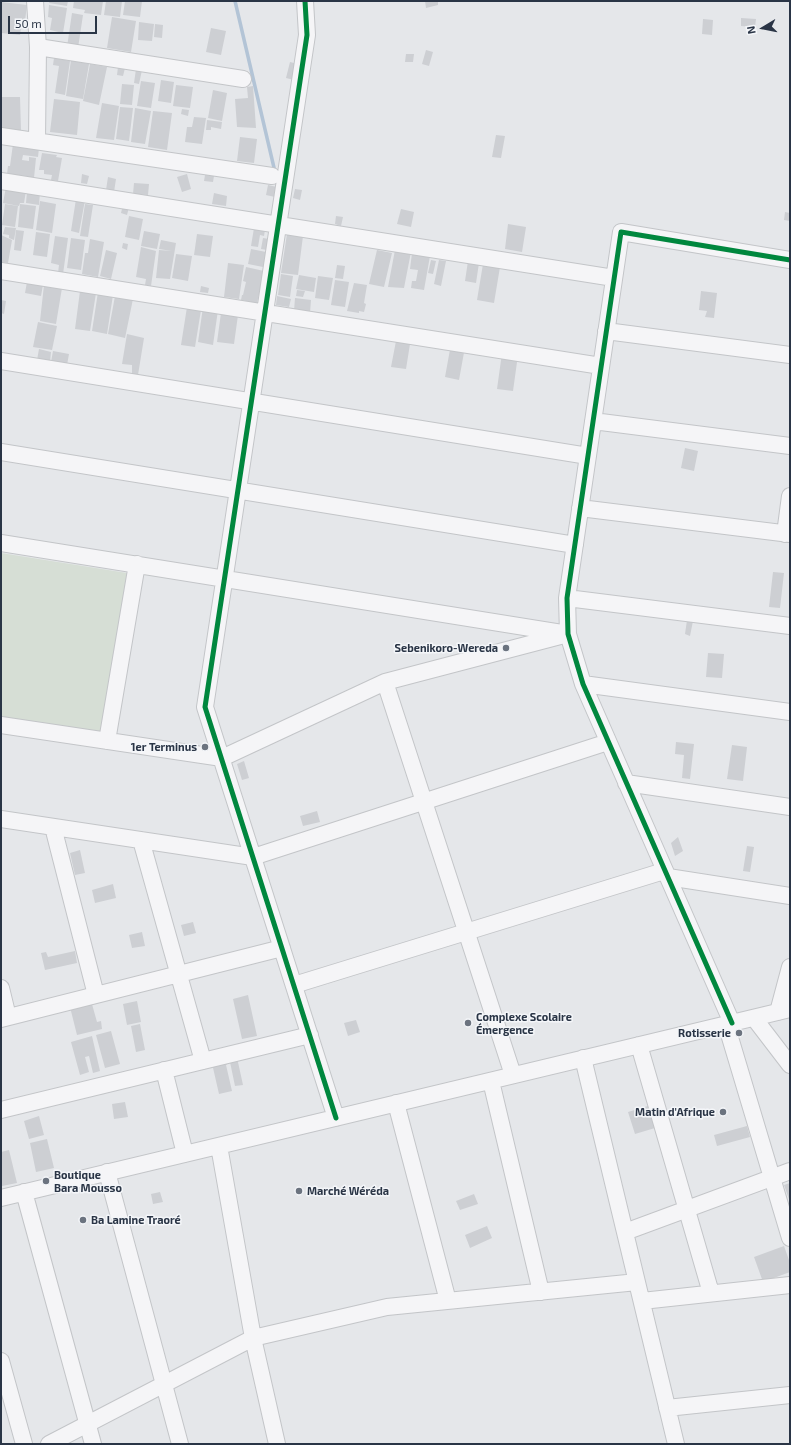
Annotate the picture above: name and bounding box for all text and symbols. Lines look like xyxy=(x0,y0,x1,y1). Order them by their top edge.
scale bar xyxy=(10,8,99,34)
north arrow xyxy=(743,8,783,48)
text: 50 m xyxy=(15,16,42,30)
text: N xyxy=(744,25,758,35)
place label: Sebenikoro-Wereda xyxy=(395,641,498,655)
marker: Sebenikoro-Wereda xyxy=(501,643,511,653)
place label: 1er Terminus xyxy=(131,740,197,754)
marker: 1er Terminus xyxy=(200,742,210,752)
place label: Complexe Scolaire Émergence xyxy=(476,1010,572,1036)
marker: Complexe Scolaire Émergence xyxy=(463,1018,473,1028)
place label: Rotisserie xyxy=(678,1026,731,1040)
marker: Rotisserie xyxy=(734,1028,744,1038)
place label: Matin d'Afrique xyxy=(635,1105,715,1119)
marker: Matin d'Afrique xyxy=(718,1107,728,1117)
place label: Boutique Bara Mousso xyxy=(54,1168,122,1194)
marker: Boutique Bara Mousso xyxy=(41,1176,51,1186)
place label: Marché Wéréda xyxy=(307,1184,389,1198)
marker: Marché Wéréda xyxy=(294,1186,304,1196)
place label: Ba Lamine Traoré xyxy=(91,1213,181,1227)
marker: Ba Lamine Traoré xyxy=(78,1215,88,1225)

